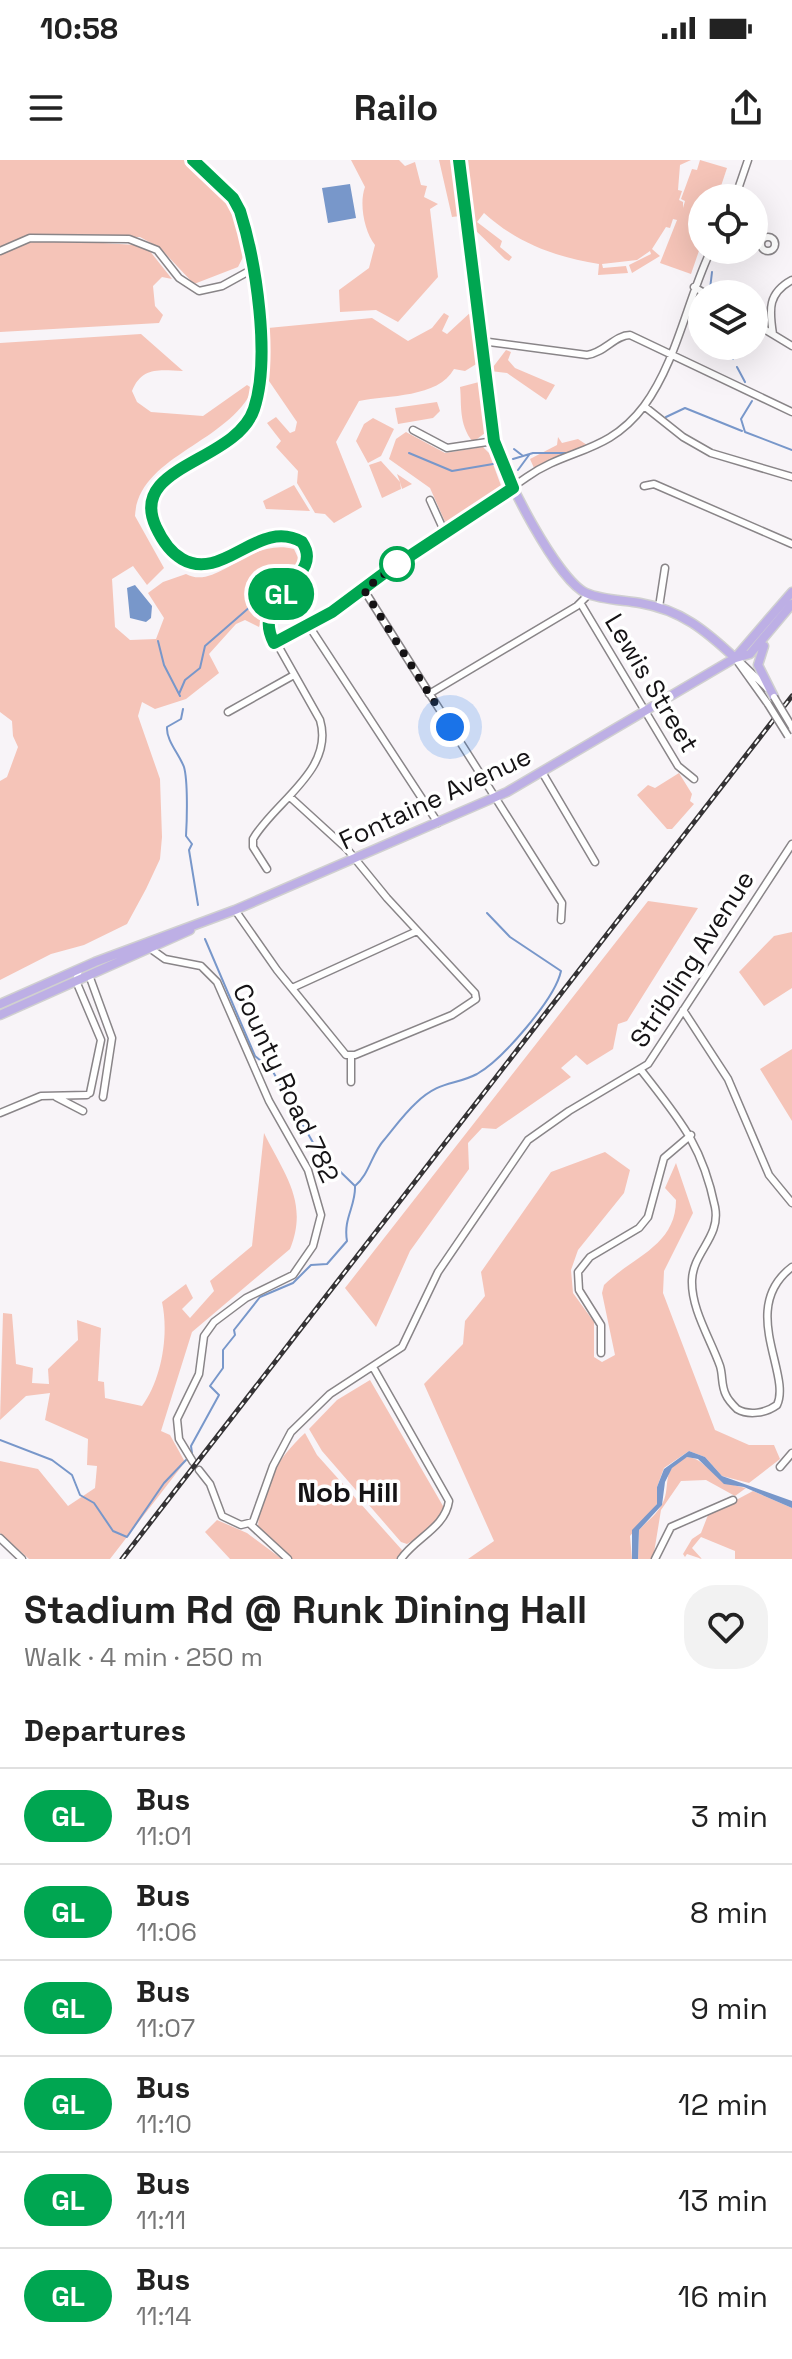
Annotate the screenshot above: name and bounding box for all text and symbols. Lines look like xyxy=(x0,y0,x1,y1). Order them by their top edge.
text: 10:58 xyxy=(40,9,118,48)
text: Railo xyxy=(354,85,438,131)
icon: menu xyxy=(24,86,68,130)
icon: share xyxy=(724,86,768,130)
map controls xyxy=(688,184,768,360)
button: locate xyxy=(688,184,768,264)
button: layers xyxy=(688,280,768,360)
unlabelled marker xyxy=(380,547,414,581)
line badge: GL xyxy=(245,568,317,620)
text: GL xyxy=(264,576,298,612)
street label: Lewis Street xyxy=(597,607,707,759)
your location xyxy=(430,707,470,747)
street label: Fontaine Avenue xyxy=(333,739,537,857)
street label: Stribling Avenue xyxy=(622,864,762,1054)
street label: County Road 782 xyxy=(225,978,347,1188)
district label: Nob Hill xyxy=(297,1474,399,1510)
button: heart xyxy=(684,1585,768,1669)
text: Stadium Rd @ Runk Dining Hall xyxy=(24,1586,587,1634)
text: Walk · 4 min · 250 m xyxy=(24,1640,263,1674)
text: Departures xyxy=(24,1711,186,1750)
text: Bus xyxy=(136,1780,190,1819)
text: 3 min xyxy=(691,1797,768,1836)
text: GL xyxy=(51,1798,85,1834)
text: 11:01 xyxy=(136,1819,192,1853)
text: Bus xyxy=(136,1876,190,1915)
text: 8 min xyxy=(690,1893,768,1932)
text: GL xyxy=(51,1894,85,1930)
text: 11:06 xyxy=(136,1915,197,1949)
text: Bus xyxy=(136,1972,190,2011)
text: 9 min xyxy=(690,1989,768,2028)
text: GL xyxy=(51,1990,85,2026)
text: 11:07 xyxy=(136,2011,195,2045)
text: Bus xyxy=(136,2068,190,2107)
text: 12 min xyxy=(678,2085,768,2124)
text: GL xyxy=(51,2086,85,2122)
text: 11:10 xyxy=(136,2107,192,2141)
text: Bus xyxy=(136,2164,190,2203)
text: 13 min xyxy=(678,2181,768,2220)
text: GL xyxy=(51,2182,85,2218)
text: 11:11 xyxy=(136,2203,186,2237)
text: Bus xyxy=(136,2260,190,2299)
text: 16 min xyxy=(678,2277,768,2316)
text: GL xyxy=(51,2278,85,2314)
text: 11:14 xyxy=(136,2299,191,2333)

